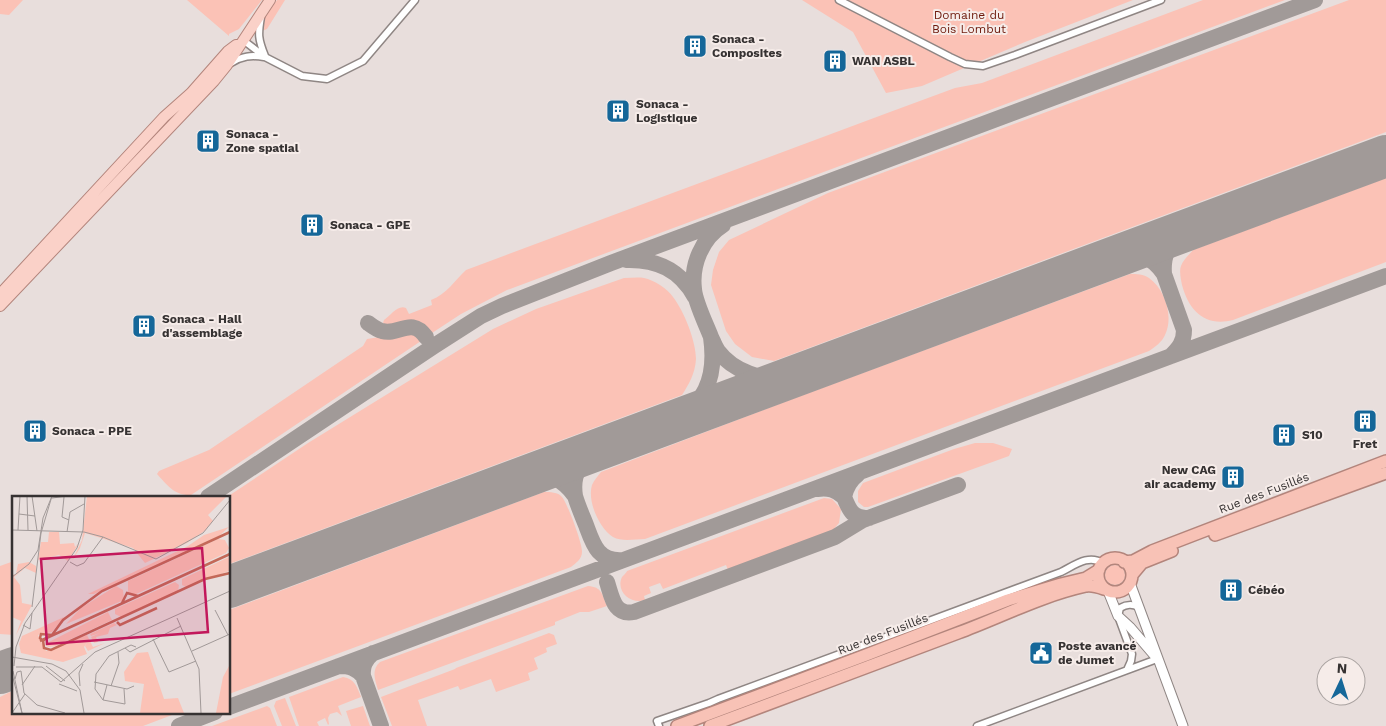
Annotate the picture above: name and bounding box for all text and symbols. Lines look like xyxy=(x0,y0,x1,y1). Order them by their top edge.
park label: Domaine du Bois Lombut xyxy=(932,8,1006,36)
place label: Sonaca - Composites xyxy=(712,32,782,60)
building icon: Sonaca - Composites xyxy=(682,33,708,59)
building icon: WAN ASBL xyxy=(822,48,848,74)
place label: WAN ASBL xyxy=(852,54,915,68)
place label: Sonaca - Logistique xyxy=(636,97,698,125)
building icon: Sonaca - Logistique xyxy=(605,98,631,124)
place label: Sonaca - Zone spatial xyxy=(226,127,299,155)
building icon: Sonaca - Zone spatial xyxy=(195,128,221,154)
building icon: Sonaca - GPE xyxy=(299,212,325,238)
place label: Sonaca - GPE xyxy=(330,218,411,232)
place label: Sonaca - Hall d'assemblage xyxy=(162,312,243,340)
building icon: Sonaca - Hall d'assemblage xyxy=(131,313,157,339)
building icon: Fret xyxy=(1352,408,1378,434)
building icon: Sonaca - PPE xyxy=(22,418,48,444)
building icon: S10 xyxy=(1271,422,1297,448)
place label: Sonaca - PPE xyxy=(52,424,132,438)
place label: S10 xyxy=(1302,428,1323,442)
place label: Fret xyxy=(1353,437,1378,451)
place label: New CAG air academy xyxy=(1144,463,1216,491)
building icon: New CAG air academy xyxy=(1220,464,1246,490)
street label: Rue des Fusillés xyxy=(1217,469,1311,517)
inset map xyxy=(12,496,230,714)
building icon: Cébéo xyxy=(1218,577,1244,603)
place label: Cébéo xyxy=(1248,583,1285,597)
street label: Rue des Fusillés xyxy=(836,610,930,658)
place label: Poste avancé de Jumet xyxy=(1058,639,1137,667)
public building icon: Poste avancé de Jumet xyxy=(1028,640,1054,666)
north arrow xyxy=(1316,656,1366,706)
text: N xyxy=(1336,660,1348,676)

